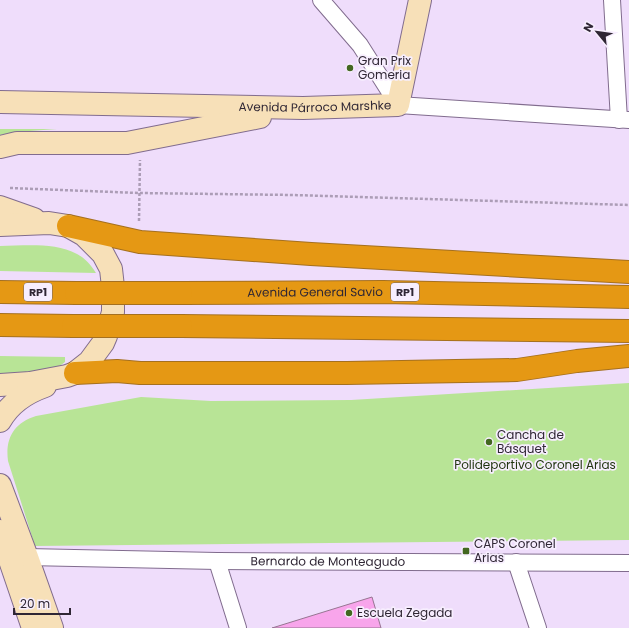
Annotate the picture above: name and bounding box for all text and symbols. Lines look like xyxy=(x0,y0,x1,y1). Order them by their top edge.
north arrow xyxy=(577,12,617,52)
text: N xyxy=(579,20,597,35)
place label: Gran Prix Gomeria xyxy=(358,52,411,83)
marker: Gran Prix Gomeria xyxy=(345,63,355,73)
street label: Avenida Párroco Marshke xyxy=(238,96,392,116)
road number: RP1 xyxy=(24,283,52,301)
street label: Avenida General Savio xyxy=(247,283,383,301)
road number: RP1 xyxy=(391,283,419,301)
place label: Cancha de Básquet xyxy=(497,426,564,457)
marker: Cancha de Básquet xyxy=(484,437,494,447)
park label: Polideportivo Coronel Arias xyxy=(454,456,616,473)
place label: CAPS Coronel Arias xyxy=(474,535,556,566)
marker: CAPS Coronel Arias xyxy=(461,546,471,556)
street label: Bernardo de Monteagudo xyxy=(251,552,406,570)
scale bar xyxy=(14,590,70,616)
text: 20 m xyxy=(20,595,50,612)
place label: Escuela Zegada xyxy=(357,604,452,621)
marker: Escuela Zegada xyxy=(344,608,354,618)

